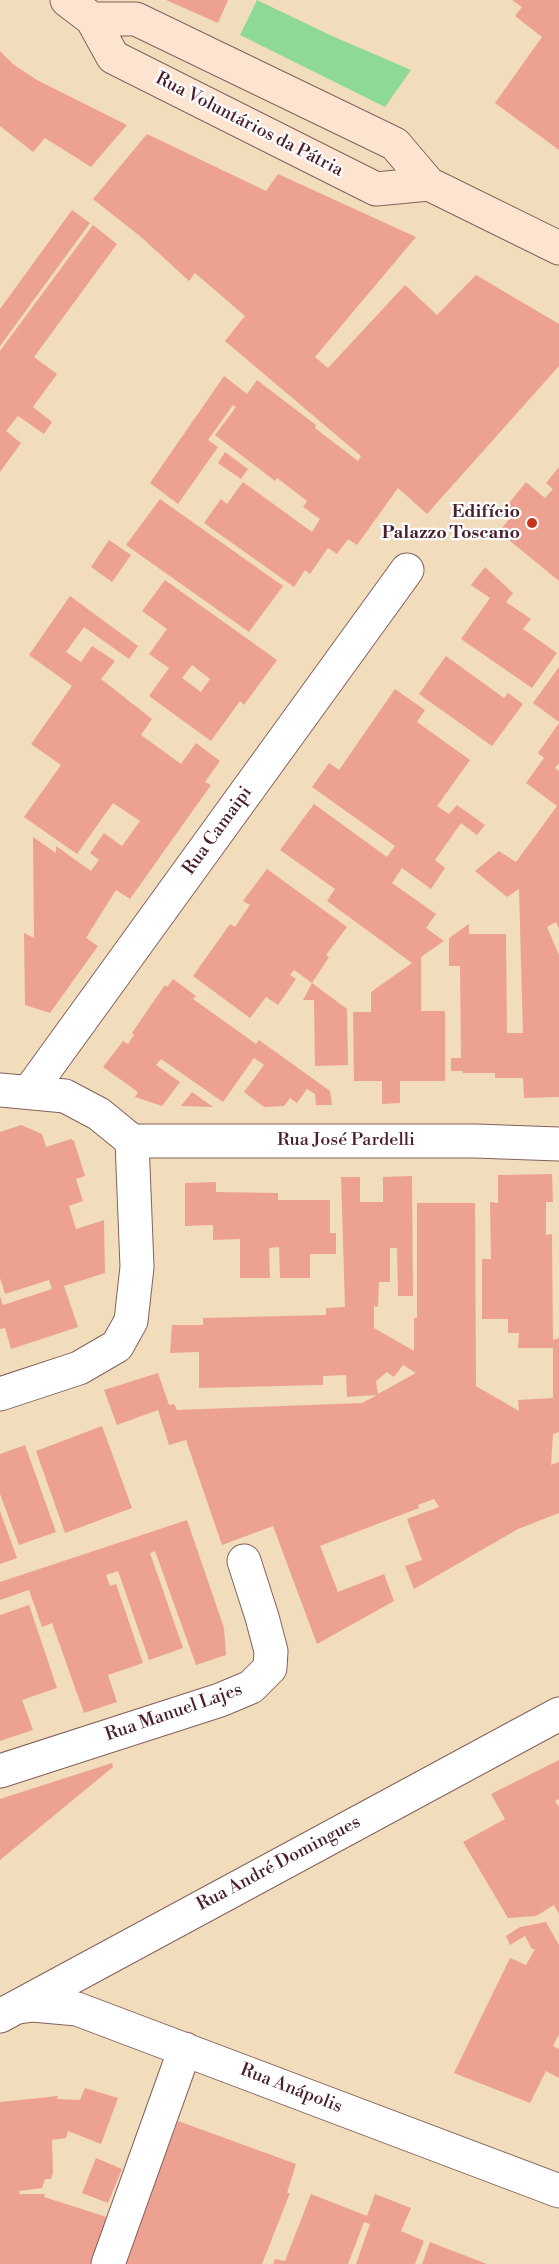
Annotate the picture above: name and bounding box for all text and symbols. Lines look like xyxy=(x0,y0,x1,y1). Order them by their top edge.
street label: Rua Voluntários da Pátria xyxy=(152,68,346,182)
place label: Edifício Palazzo Toscano xyxy=(382,502,520,544)
marker: Edifício Palazzo Toscano xyxy=(525,516,539,530)
street label: Rua Camaipi xyxy=(179,783,257,879)
street label: Rua José Pardelli xyxy=(277,1130,415,1152)
street label: Rua Manuel Lajes xyxy=(103,1679,245,1747)
street label: Rua André Domingues xyxy=(193,1812,365,1916)
street label: Rua Anápolis xyxy=(237,2060,345,2118)

